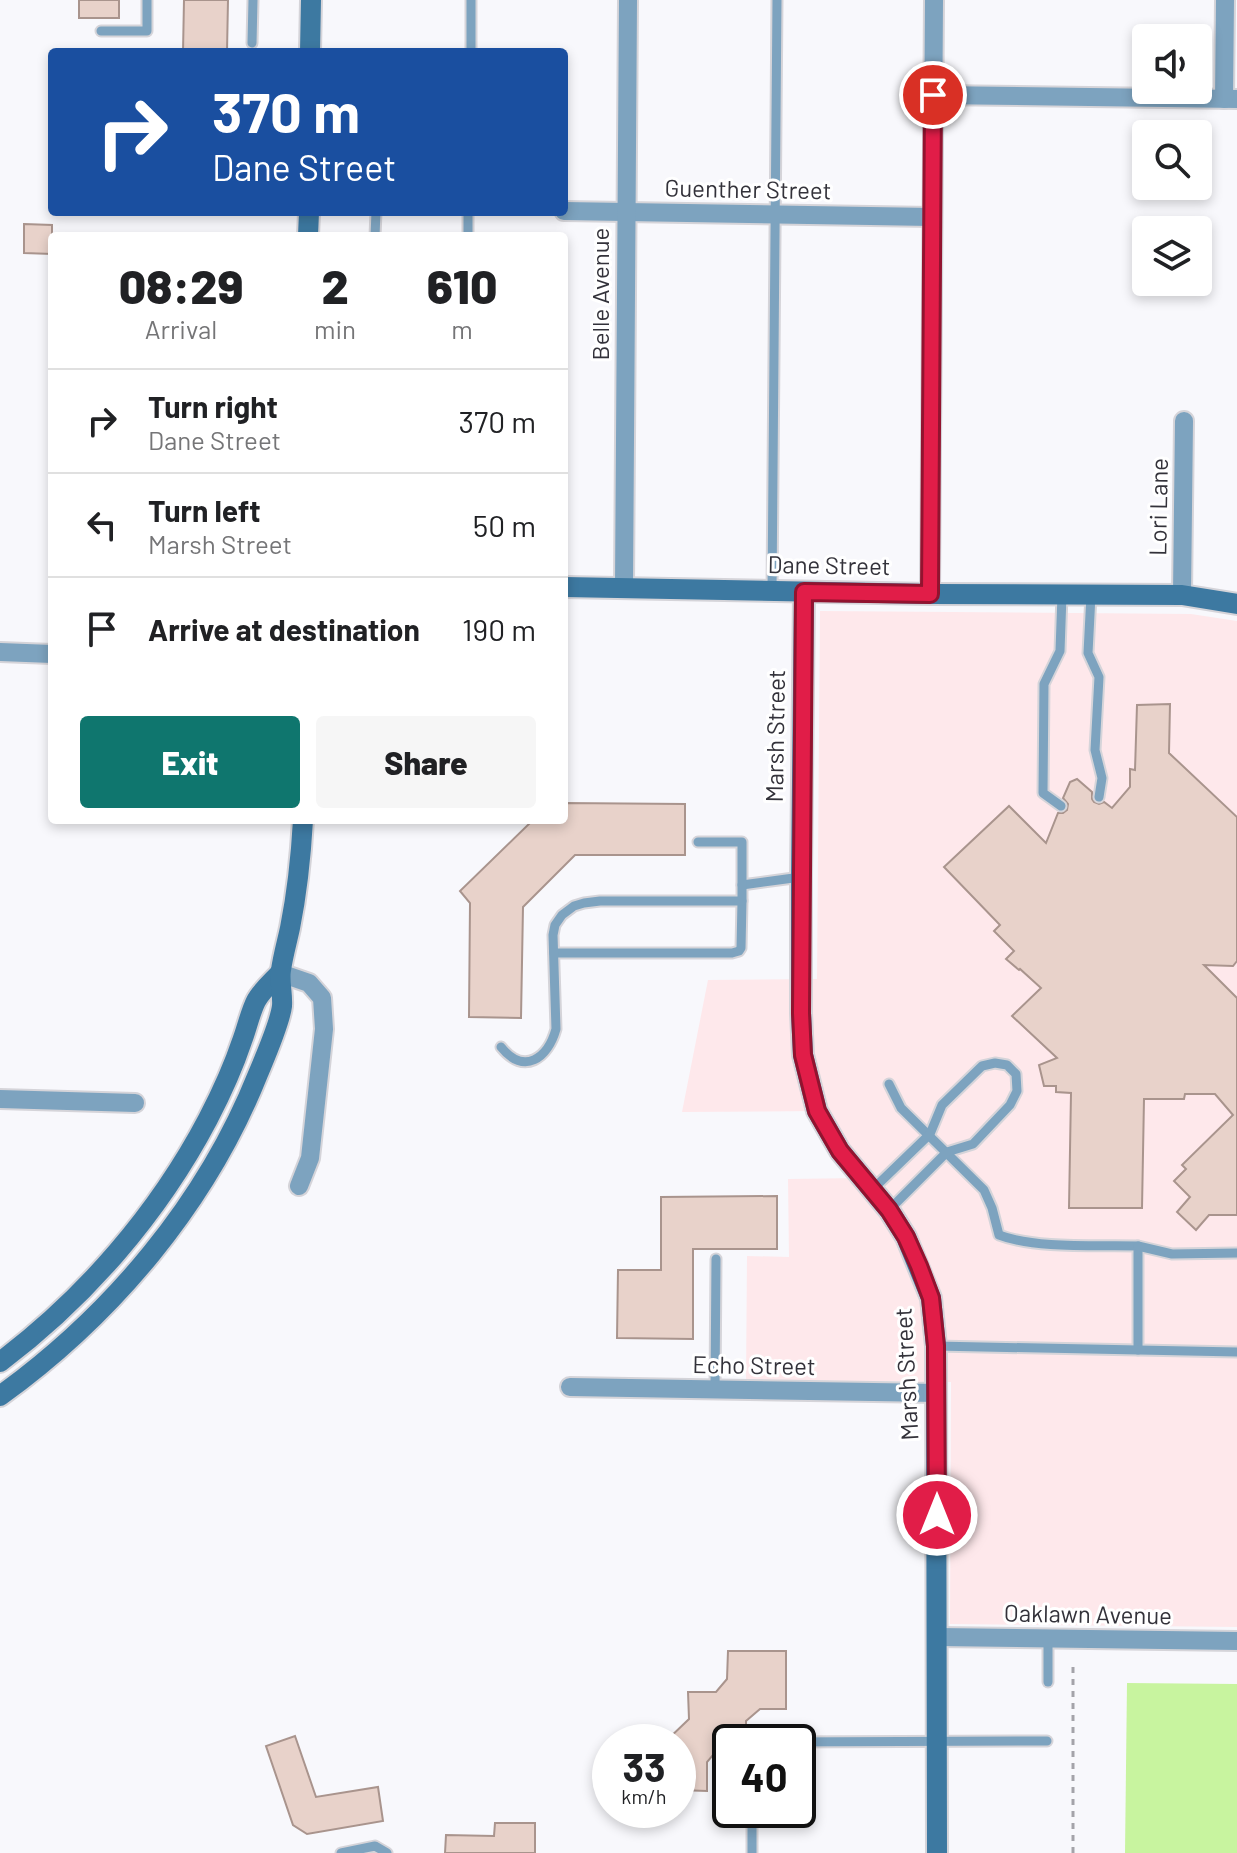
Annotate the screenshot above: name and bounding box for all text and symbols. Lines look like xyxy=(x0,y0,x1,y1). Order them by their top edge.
map controls xyxy=(1132,24,1212,296)
button: sound xyxy=(1132,24,1212,104)
pin xyxy=(899,61,967,129)
icon: arrive xyxy=(911,73,955,117)
text: 370 m xyxy=(212,77,360,144)
icon: right xyxy=(80,80,184,184)
button: search xyxy=(1132,120,1212,200)
text: Dane Street xyxy=(212,145,396,188)
street label: Guenther Street xyxy=(664,173,832,204)
button: layers xyxy=(1132,216,1212,296)
street label: Belle Avenue xyxy=(585,228,614,360)
text: 08:29 xyxy=(119,256,243,314)
text: 2 xyxy=(321,256,349,314)
text: 610 xyxy=(427,256,497,314)
text: Arrival xyxy=(145,313,217,344)
text: min xyxy=(314,313,356,344)
text: m xyxy=(451,313,473,344)
text: Turn right xyxy=(148,388,278,424)
icon: right xyxy=(80,399,124,443)
text: 370 m xyxy=(459,403,536,439)
text: Dane Street xyxy=(148,424,281,455)
street label: Lori Lane xyxy=(1142,458,1173,556)
text: Turn left xyxy=(148,492,261,528)
icon: left xyxy=(80,503,124,547)
text: 50 m xyxy=(473,507,536,543)
text: Marsh Street xyxy=(148,528,292,559)
street label: Dane Street xyxy=(767,549,891,580)
icon: arrive xyxy=(80,607,124,651)
text: Arrive at destination xyxy=(148,611,420,647)
text: 190 m xyxy=(462,611,536,647)
street label: Marsh Street xyxy=(759,669,790,803)
button: Exit xyxy=(80,716,300,808)
button: Share xyxy=(316,716,536,808)
street label: Marsh Street xyxy=(888,1307,923,1441)
street label: Echo Street xyxy=(692,1349,816,1380)
position arrow xyxy=(895,1473,979,1557)
street label: Oaklawn Avenue xyxy=(1004,1598,1172,1629)
speed limit sign: 40 xyxy=(712,1724,816,1828)
text: 33 xyxy=(622,1742,666,1790)
text: km/h xyxy=(621,1784,667,1808)

